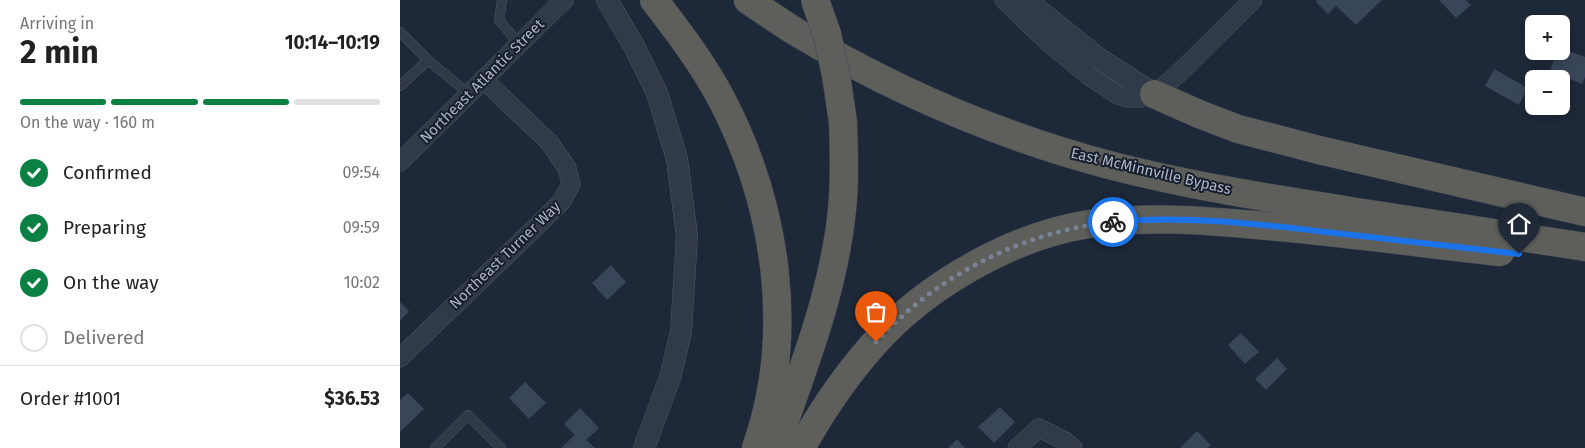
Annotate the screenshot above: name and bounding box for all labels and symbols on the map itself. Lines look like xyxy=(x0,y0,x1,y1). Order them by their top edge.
street label: Northeast Atlantic Street xyxy=(416,15,548,147)
street label: East McMinnville Bypass xyxy=(1069,144,1233,198)
street label: Northeast Turner Way xyxy=(446,197,565,313)
courier xyxy=(1088,197,1138,247)
pin xyxy=(1498,203,1540,254)
pin xyxy=(855,291,897,342)

